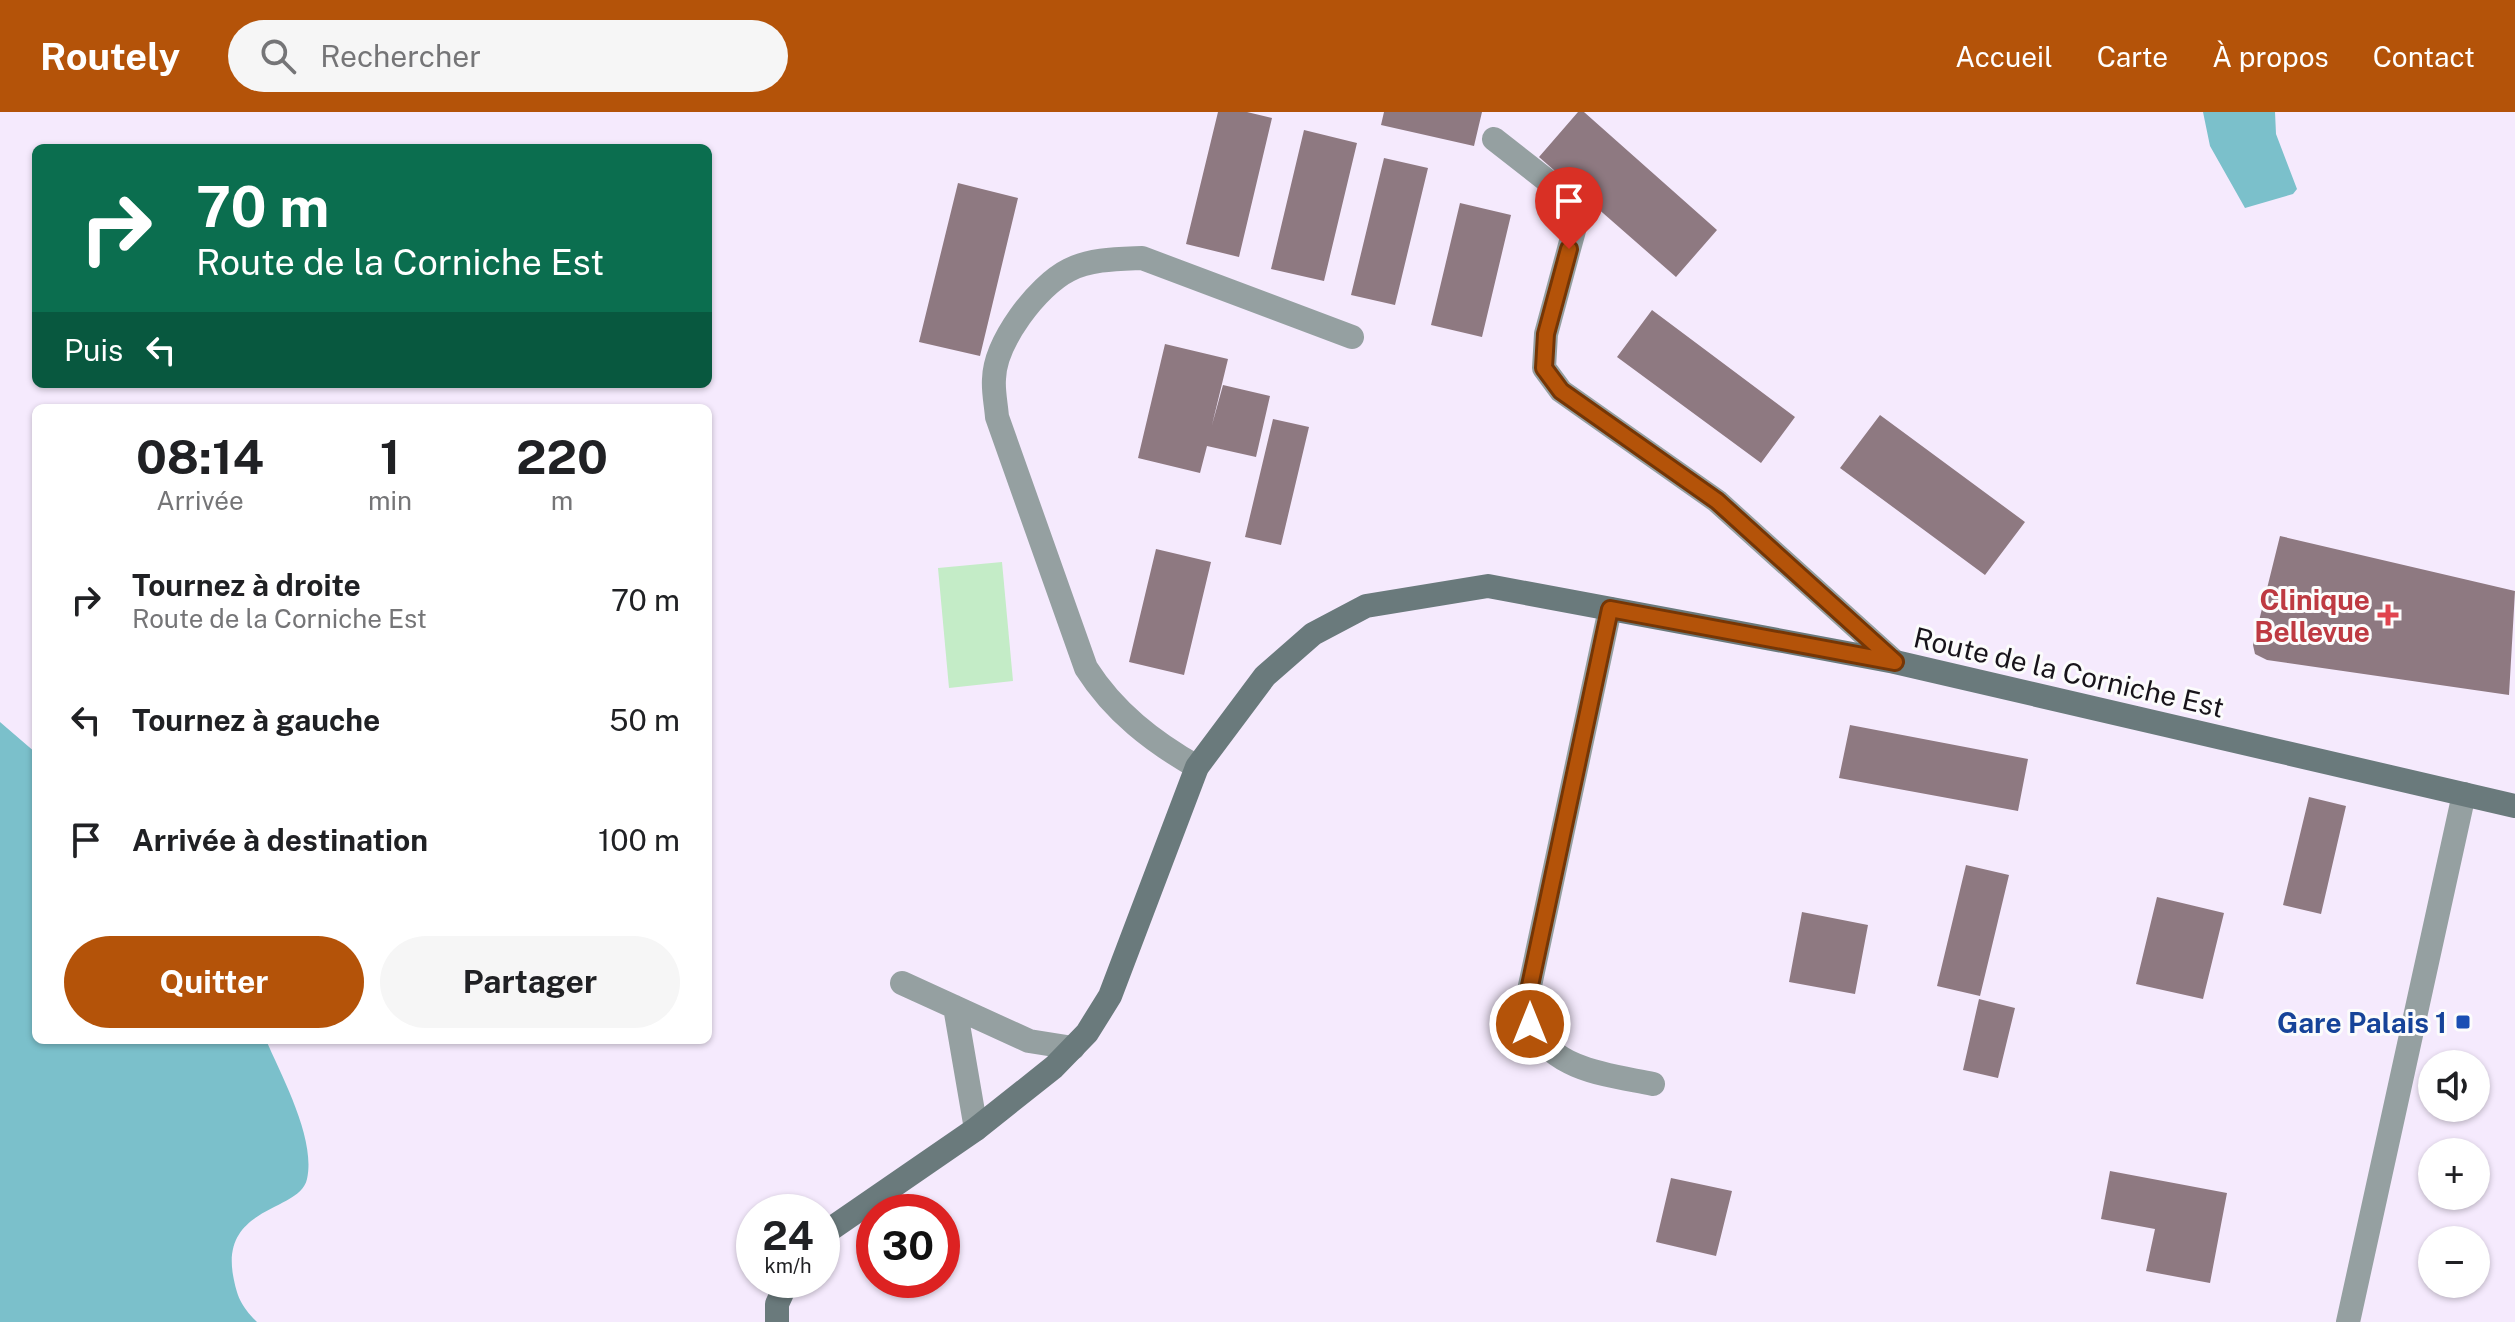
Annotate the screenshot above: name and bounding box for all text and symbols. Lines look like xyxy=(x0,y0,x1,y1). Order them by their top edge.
search box xyxy=(228,20,788,92)
text: Routely xyxy=(40,34,180,79)
icon: search xyxy=(256,34,300,78)
text: Rechercher xyxy=(320,38,481,74)
text: Accueil xyxy=(1955,40,2053,73)
text: Carte xyxy=(2097,40,2168,73)
text: À propos xyxy=(2212,40,2329,73)
text: Contact xyxy=(2373,40,2475,73)
pin xyxy=(1535,167,1603,249)
text: 70 m xyxy=(196,174,329,240)
icon: right xyxy=(64,176,168,280)
icon: arrive xyxy=(1547,179,1591,223)
text: Route de la Corniche Est xyxy=(196,241,604,283)
icon: left xyxy=(139,328,183,372)
text: Puis xyxy=(64,332,123,368)
text: 08:14 xyxy=(136,428,264,485)
text: 1 xyxy=(380,428,400,485)
text: 220 xyxy=(516,428,608,485)
text: Arrivée xyxy=(156,485,244,516)
text: min xyxy=(368,485,412,516)
text: m xyxy=(551,485,573,516)
text: Tournez à droite xyxy=(132,567,361,603)
icon: right xyxy=(64,578,108,622)
text: 70 m xyxy=(611,582,680,618)
place label: Clinique Bellevue xyxy=(2254,583,2370,648)
text: Route de la Corniche Est xyxy=(132,603,427,634)
marker: Clinique Bellevue xyxy=(2377,604,2399,626)
street label: Route de la Corniche Est xyxy=(1911,620,2227,724)
icon: left xyxy=(64,698,108,742)
text: Tournez à gauche xyxy=(132,702,380,738)
text: 50 m xyxy=(609,702,680,738)
icon: arrive xyxy=(64,818,108,862)
text: Arrivée à destination xyxy=(132,822,428,858)
text: 100 m xyxy=(598,822,680,858)
button: Quitter xyxy=(64,936,364,1028)
button: Partager xyxy=(380,936,680,1028)
position arrow xyxy=(1488,982,1572,1066)
place label: Gare Palais 1 xyxy=(2277,1006,2447,1039)
marker: Gare Palais 1 xyxy=(2454,1013,2472,1031)
map controls xyxy=(2418,1050,2490,1298)
button: sound xyxy=(2418,1050,2490,1122)
button: + xyxy=(2418,1138,2490,1210)
speed limit sign: 30 xyxy=(856,1194,960,1298)
text: 24 xyxy=(762,1212,814,1259)
button: − xyxy=(2418,1226,2490,1298)
text: km/h xyxy=(764,1254,812,1278)

